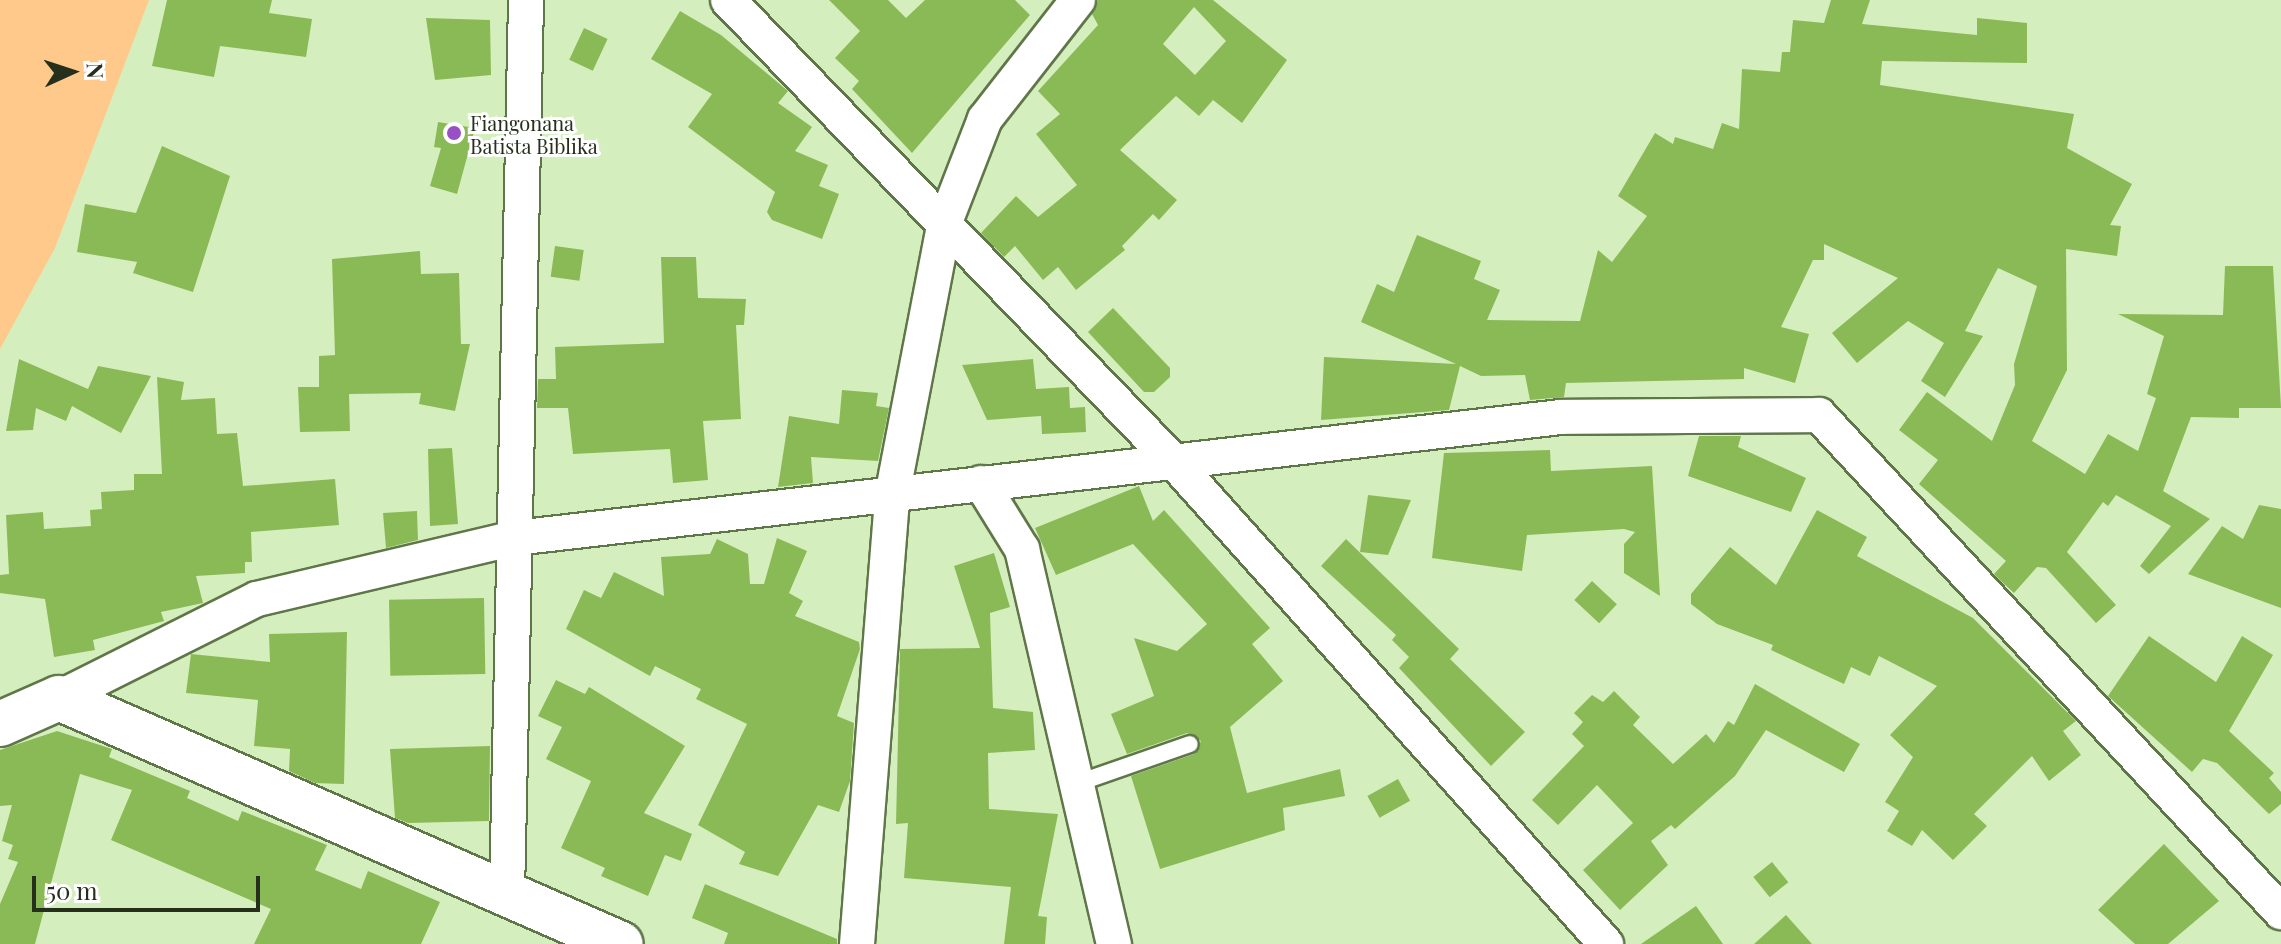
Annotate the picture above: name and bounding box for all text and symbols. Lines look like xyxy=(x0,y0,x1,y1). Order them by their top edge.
north arrow xyxy=(32,32,112,112)
text: N xyxy=(81,62,111,79)
place label: Fiangonana Batista Biblika xyxy=(470,110,598,157)
marker: Fiangonana Batista Biblika xyxy=(445,124,463,142)
scale bar xyxy=(36,860,264,910)
text: 50 m xyxy=(46,874,98,906)

